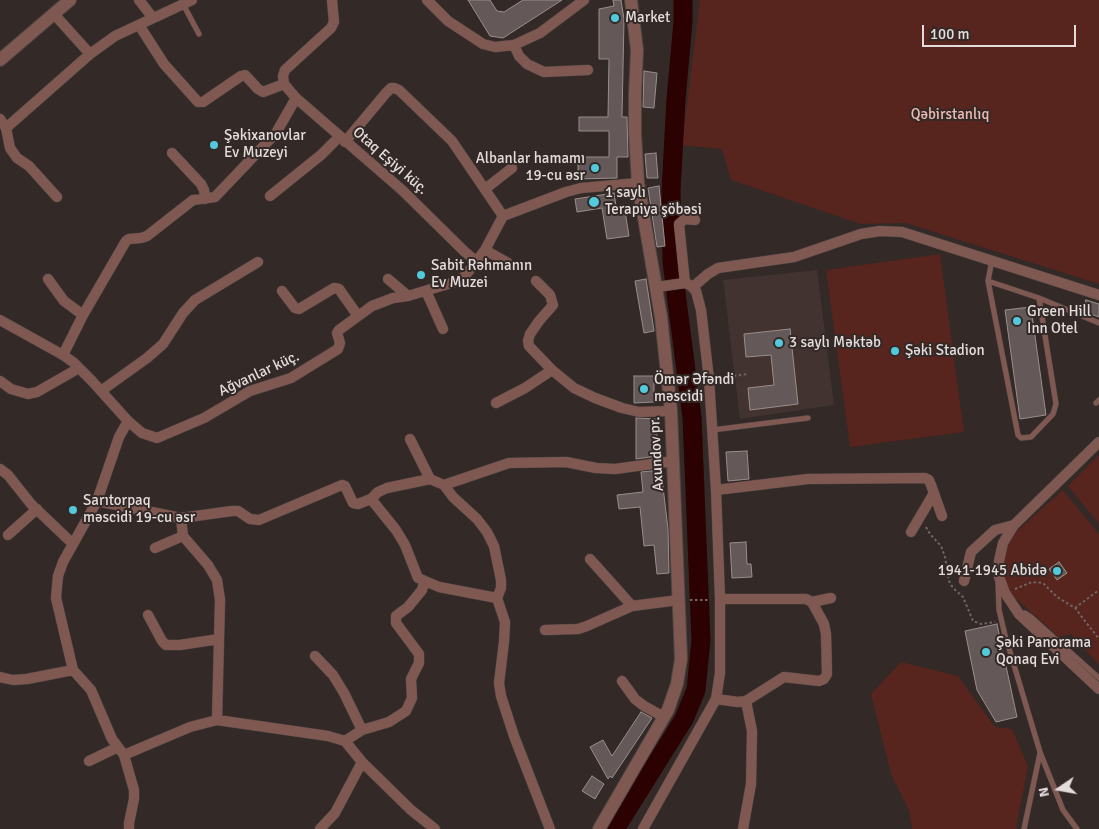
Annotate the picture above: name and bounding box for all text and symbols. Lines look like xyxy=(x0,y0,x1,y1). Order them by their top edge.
place label: Market xyxy=(625,9,670,27)
marker: Market xyxy=(609,12,621,24)
scale bar xyxy=(924,15,1078,47)
text: 100 m xyxy=(930,25,970,43)
park label: Qəbirstanlıq xyxy=(911,106,989,124)
street label: Otaq Eşiyi küç. xyxy=(349,123,431,199)
place label: Şəkixanovlar Ev Muzeyi xyxy=(224,127,306,162)
marker: Şəkixanovlar Ev Muzeyi xyxy=(208,139,220,151)
place label: Albanlar hamamı 19-cu əsr xyxy=(476,150,585,185)
marker: Albanlar hamamı 19-cu əsr xyxy=(589,162,601,174)
place label: 1 saylı Terapiya şöbəsi xyxy=(605,184,702,219)
marker: 1 saylı Terapiya şöbəsi xyxy=(587,195,601,209)
place label: Sabit Rəhmanın Ev Muzei xyxy=(431,257,532,292)
marker: Sabit Rəhmanın Ev Muzei xyxy=(415,269,427,281)
place label: Green Hill Inn Otel xyxy=(1027,303,1091,338)
marker: Green Hill Inn Otel xyxy=(1011,315,1023,327)
place label: 3 saylı Məktəb xyxy=(789,334,881,352)
marker: 3 saylı Məktəb xyxy=(773,337,785,349)
place label: Şəki Stadion xyxy=(905,342,985,360)
marker: Şəki Stadion xyxy=(889,345,901,357)
street label: Ağvanlar küç. xyxy=(216,347,302,401)
place label: Ömər Əfəndi məscidi xyxy=(654,371,734,406)
marker: Ömər Əfəndi məscidi xyxy=(638,383,650,395)
street label: Axundov pr. xyxy=(646,416,668,492)
place label: Sarıtorpaq məscidi 19-cu əsr xyxy=(83,492,195,527)
marker: Sarıtorpaq məscidi 19-cu əsr xyxy=(67,504,79,516)
place label: 1941-1945 Abidə xyxy=(938,562,1047,580)
marker: 1941-1945 Abidə xyxy=(1051,565,1063,577)
place label: Şəki Panorama Qonaq Evi xyxy=(996,634,1091,669)
marker: Şəki Panorama Qonaq Evi xyxy=(980,646,992,658)
north arrow xyxy=(1034,764,1084,814)
text: N xyxy=(1035,786,1053,799)

